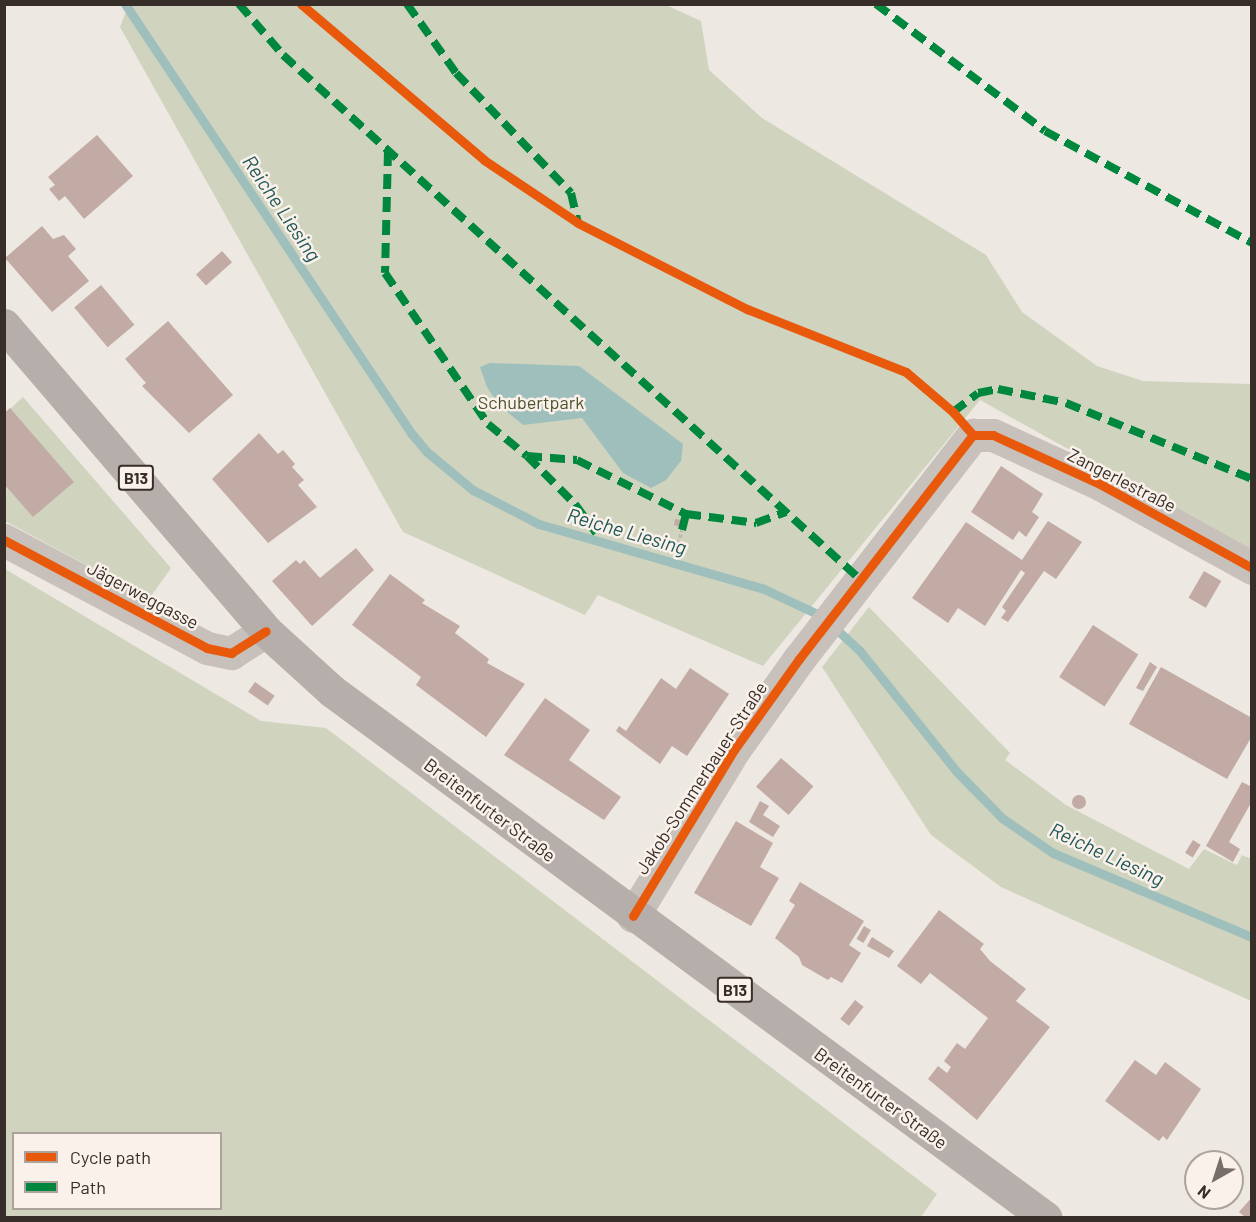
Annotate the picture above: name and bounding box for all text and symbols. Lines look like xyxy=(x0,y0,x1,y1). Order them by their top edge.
water label: Reiche Liesing xyxy=(238,150,326,266)
park label: Schubertpark xyxy=(478,391,584,413)
street label: Zangerlestraße xyxy=(1064,443,1180,517)
road number: B13 xyxy=(116,465,156,491)
water label: Reiche Liesing xyxy=(565,503,689,559)
street label: Jägerweggasse xyxy=(84,557,202,633)
street label: Jakob-Sommerbauer-Straße xyxy=(631,678,771,878)
street label: Breitenfurter Straße xyxy=(420,754,560,866)
water label: Reiche Liesing xyxy=(1046,817,1168,891)
road number: B13 xyxy=(716,977,754,1003)
street label: Breitenfurter Straße xyxy=(810,1043,952,1153)
legend xyxy=(12,1132,222,1210)
text: Cycle path xyxy=(70,1146,151,1168)
north arrow xyxy=(1184,1150,1244,1210)
text: Path xyxy=(70,1176,106,1198)
text: N xyxy=(1194,1182,1214,1204)

